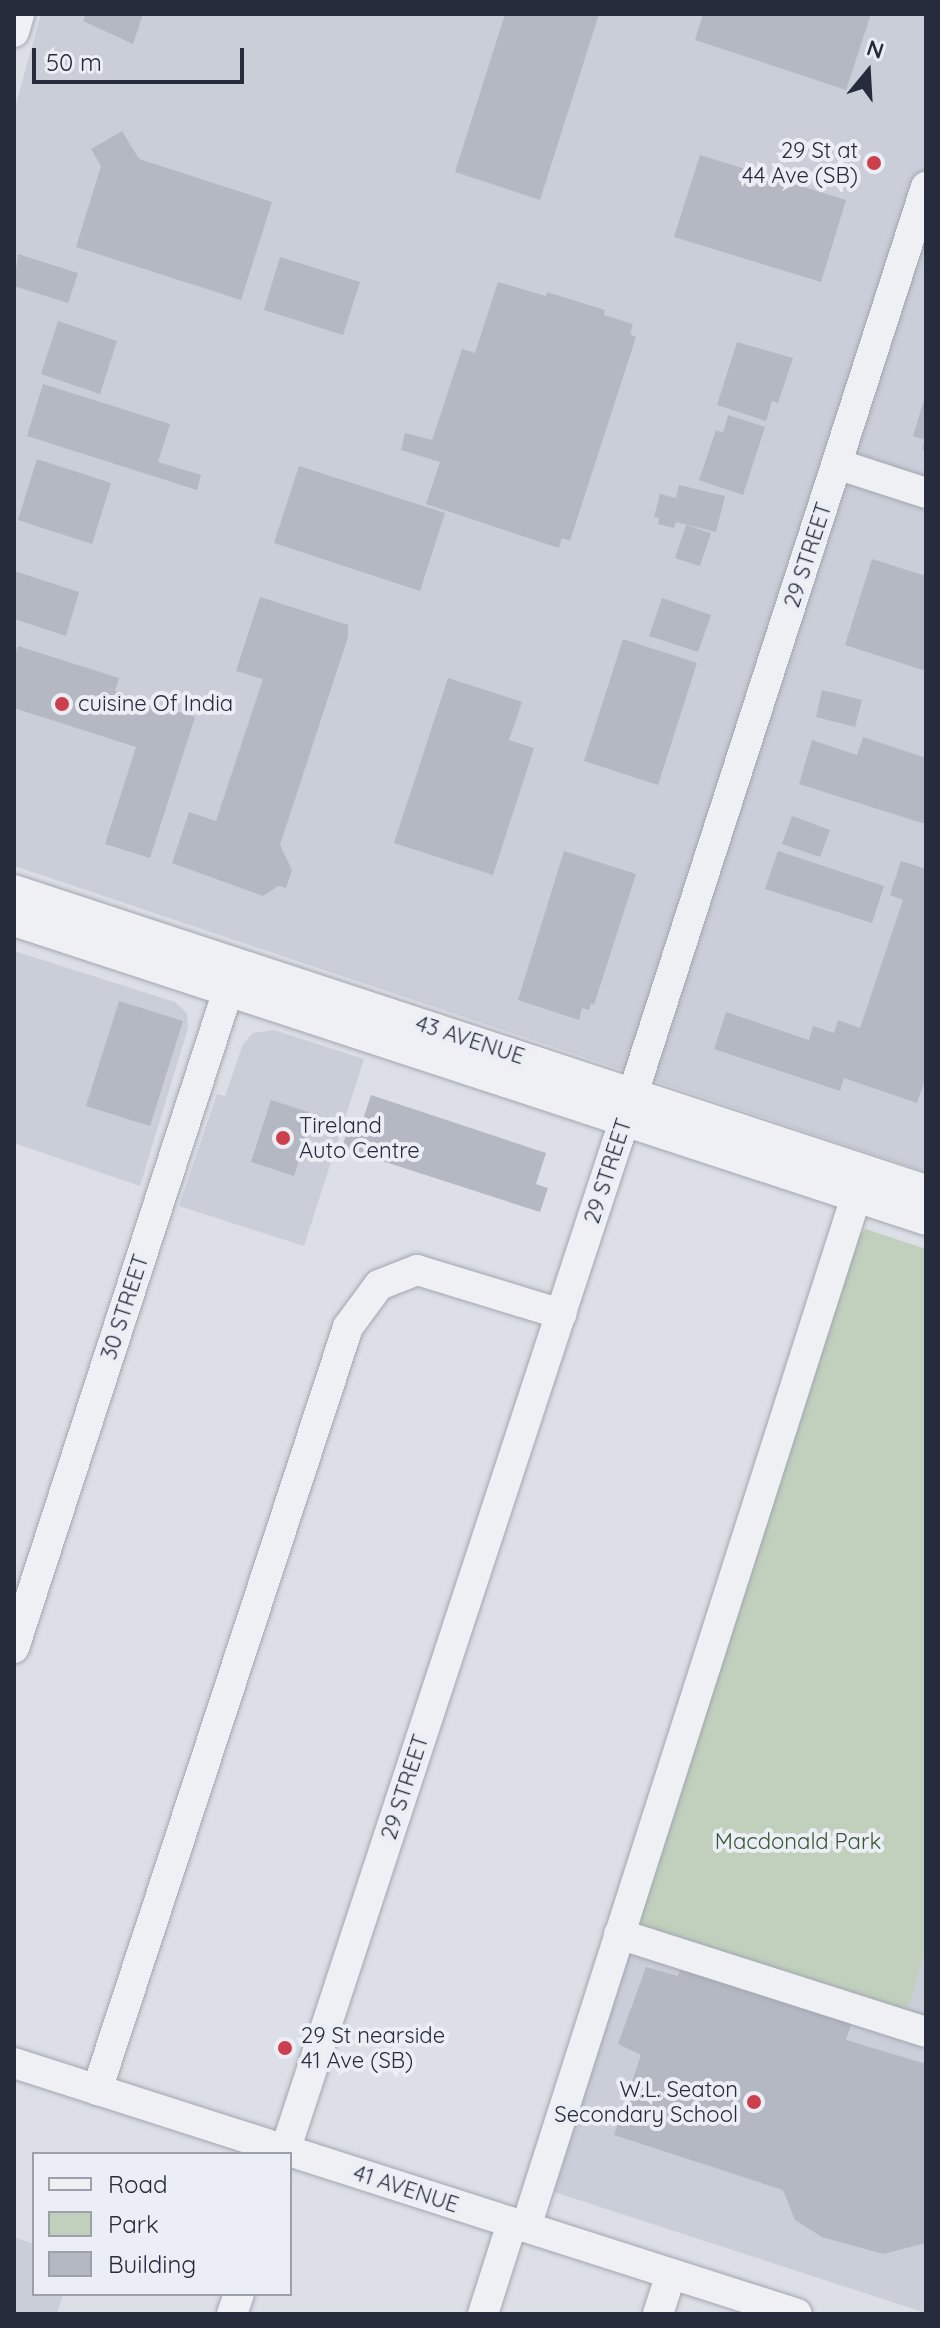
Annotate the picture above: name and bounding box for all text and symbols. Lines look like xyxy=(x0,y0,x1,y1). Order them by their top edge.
scale bar xyxy=(36,32,248,82)
north arrow xyxy=(828,32,908,112)
text: N xyxy=(863,33,887,65)
text: 50 m xyxy=(46,47,102,77)
place label: 29 St at 44 Ave (SB) xyxy=(742,137,858,188)
marker: 29 St at 44 Ave (SB) xyxy=(865,154,883,172)
street label: 29 STREET xyxy=(779,499,837,611)
place label: cuisine Of India xyxy=(78,691,233,717)
marker: cuisine Of India xyxy=(53,695,71,713)
street label: 43 AVENUE xyxy=(412,1010,528,1070)
place label: Tireland Auto Centre xyxy=(299,1112,420,1164)
street label: 29 STREET xyxy=(579,1115,637,1227)
marker: Tireland Auto Centre xyxy=(274,1129,292,1147)
street label: 30 STREET xyxy=(96,1251,154,1363)
street label: 29 STREET xyxy=(376,1731,434,1843)
park label: Macdonald Park xyxy=(715,1829,881,1855)
place label: 29 St nearside 41 Ave (SB) xyxy=(301,2022,445,2074)
marker: 29 St nearside 41 Ave (SB) xyxy=(276,2039,294,2057)
place label: W.L. Seaton Secondary School xyxy=(554,2076,738,2128)
marker: W.L. Seaton Secondary School xyxy=(745,2093,763,2111)
legend xyxy=(32,2152,292,2296)
street label: 41 AVENUE xyxy=(350,2160,462,2218)
text: Road xyxy=(108,2169,168,2199)
text: Park xyxy=(108,2209,159,2239)
text: Building xyxy=(108,2249,196,2279)

